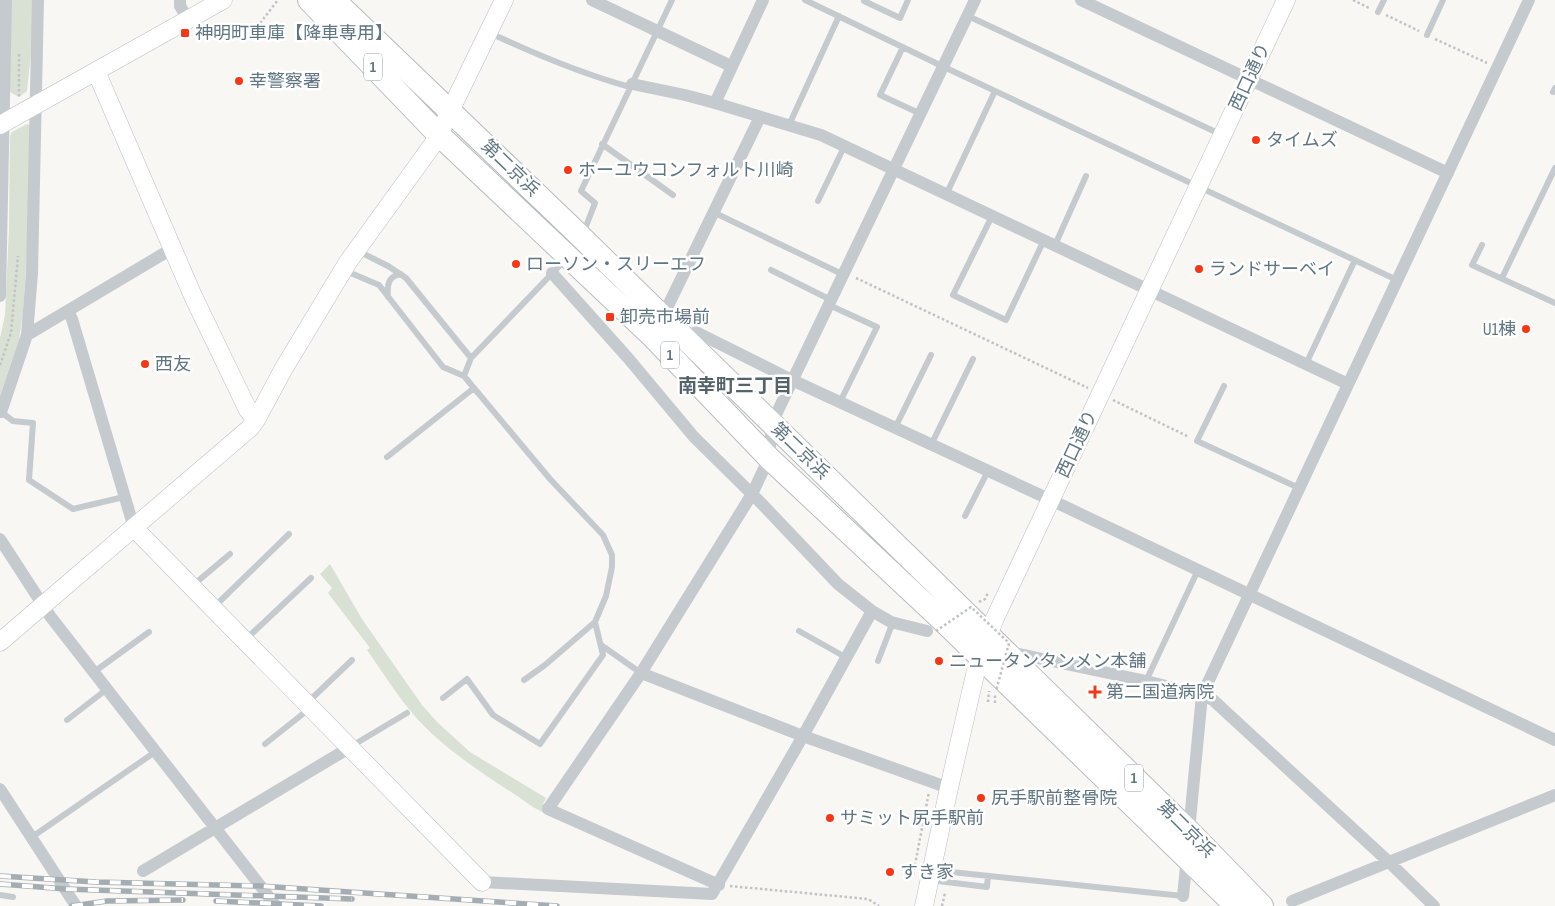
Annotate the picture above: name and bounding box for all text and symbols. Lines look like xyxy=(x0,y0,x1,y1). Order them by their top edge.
place label: 神明町車庫【降車専用】 xyxy=(195,23,393,44)
marker: 神明町車庫【降車専用】 xyxy=(179,27,191,39)
street label: 西口通り xyxy=(1225,40,1275,114)
road number: 1 xyxy=(364,54,382,80)
place label: 幸警察署 xyxy=(249,71,321,92)
marker: 幸警察署 xyxy=(233,75,245,87)
place label: タイムズ xyxy=(1266,130,1338,151)
marker: タイムズ xyxy=(1250,134,1262,146)
street label: 第二京浜 xyxy=(477,135,543,201)
place label: ホーユウコンフォルト川崎 xyxy=(578,160,793,181)
marker: ホーユウコンフォルト川崎 xyxy=(562,164,574,176)
place label: ローソン・スリーエフ xyxy=(526,254,706,275)
marker: ローソン・スリーエフ xyxy=(510,258,522,270)
place label: ランドサーベイ xyxy=(1209,259,1335,280)
marker: ランドサーベイ xyxy=(1193,263,1205,275)
place label: 卸売市場前 xyxy=(620,307,710,328)
marker: 卸売市場前 xyxy=(604,311,616,323)
place label: U1棟 xyxy=(1483,319,1516,340)
marker: U1棟 xyxy=(1520,323,1532,335)
road number: 1 xyxy=(661,342,679,368)
place label: 西友 xyxy=(155,354,191,375)
marker: 西友 xyxy=(139,358,151,370)
district label: 南幸町三丁目 xyxy=(678,375,792,398)
street label: 西口通り xyxy=(1052,407,1102,481)
street label: 第二京浜 xyxy=(767,418,833,484)
place label: ニュータンタンメン本舗 xyxy=(949,651,1146,672)
marker: ニュータンタンメン本舗 xyxy=(933,655,945,667)
place label: 第二国道病院 xyxy=(1106,682,1214,703)
marker: 第二国道病院 xyxy=(1088,685,1102,699)
road number: 1 xyxy=(1125,764,1143,791)
place label: 尻手駅前整骨院 xyxy=(991,788,1117,809)
marker: 尻手駅前整骨院 xyxy=(975,792,987,804)
street label: 第二京浜 xyxy=(1153,796,1219,862)
place label: サミット尻手駅前 xyxy=(840,808,984,829)
marker: サミット尻手駅前 xyxy=(824,812,836,824)
place label: すき家 xyxy=(900,862,954,883)
marker: すき家 xyxy=(884,866,896,878)

